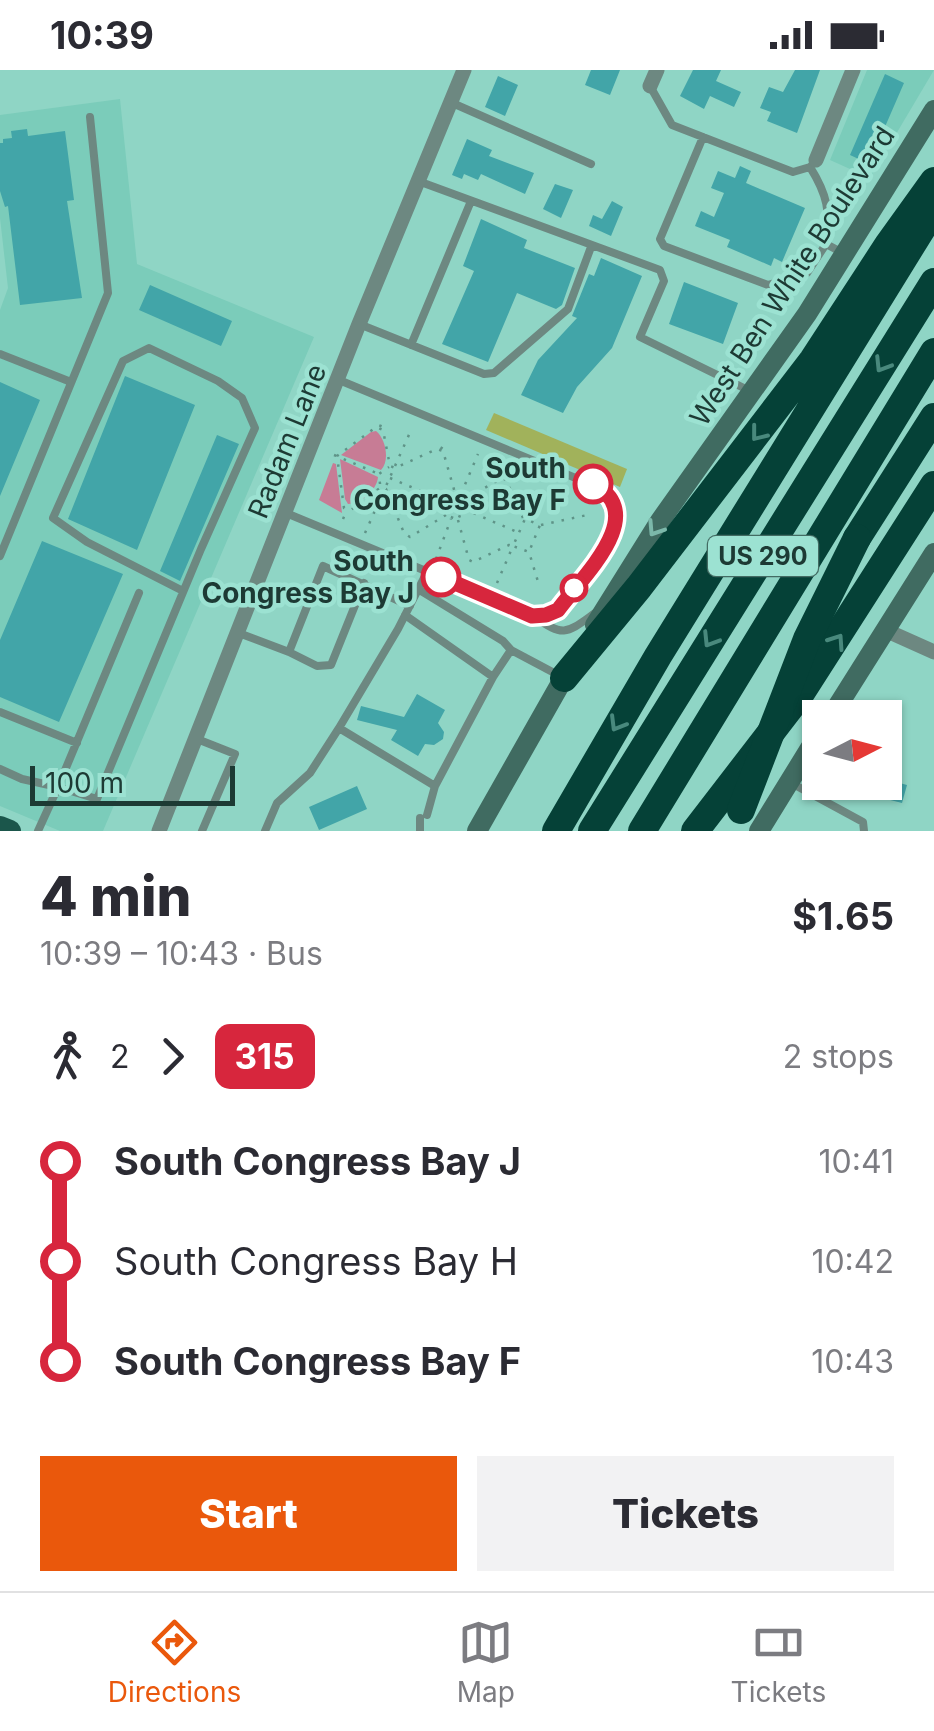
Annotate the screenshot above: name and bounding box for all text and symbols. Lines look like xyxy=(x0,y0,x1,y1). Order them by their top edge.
text: 10:39 xyxy=(50,12,154,58)
street label: West Ben White Boulevard xyxy=(682,120,902,432)
one-way arrow xyxy=(876,354,895,372)
street label: Radam Lane xyxy=(241,359,333,523)
one-way arrow xyxy=(753,422,770,440)
place label: South Congress Bay F xyxy=(353,451,566,517)
marker: South Congress Bay F xyxy=(574,465,612,503)
one-way arrow xyxy=(649,519,668,537)
road number: US 290 xyxy=(708,536,818,576)
place label: South Congress Bay J xyxy=(201,544,414,610)
marker: South Congress Bay J xyxy=(422,558,460,596)
unlabelled marker xyxy=(561,575,587,601)
one-way arrow xyxy=(704,630,723,648)
one-way arrow xyxy=(825,633,843,652)
north arrow xyxy=(802,700,902,800)
map controls xyxy=(802,700,902,800)
one-way arrow xyxy=(610,713,630,731)
scale bar xyxy=(30,761,235,806)
text: 100 m xyxy=(45,766,124,800)
text: 4 min xyxy=(40,863,191,929)
text: $1.65 xyxy=(792,893,894,939)
text: 10:39 – 10:43 · Bus xyxy=(40,934,323,973)
icon: walk xyxy=(40,1029,95,1084)
icon: forward xyxy=(145,1029,200,1084)
text: 315 xyxy=(235,1035,295,1077)
text: 2 xyxy=(110,1037,130,1076)
text: 2 stops xyxy=(783,1037,894,1076)
text: South Congress Bay J xyxy=(114,1138,521,1184)
text: 10:41 xyxy=(819,1142,894,1181)
text: South Congress Bay H xyxy=(114,1238,518,1284)
text: 10:42 xyxy=(811,1242,894,1281)
text: South Congress Bay F xyxy=(114,1338,521,1384)
text: 10:43 xyxy=(811,1342,894,1381)
button: Start xyxy=(40,1456,457,1571)
button: Tickets xyxy=(477,1456,894,1571)
tab: Directions xyxy=(108,1615,241,1709)
tab: Map xyxy=(457,1615,515,1709)
tab: Tickets xyxy=(731,1615,826,1709)

